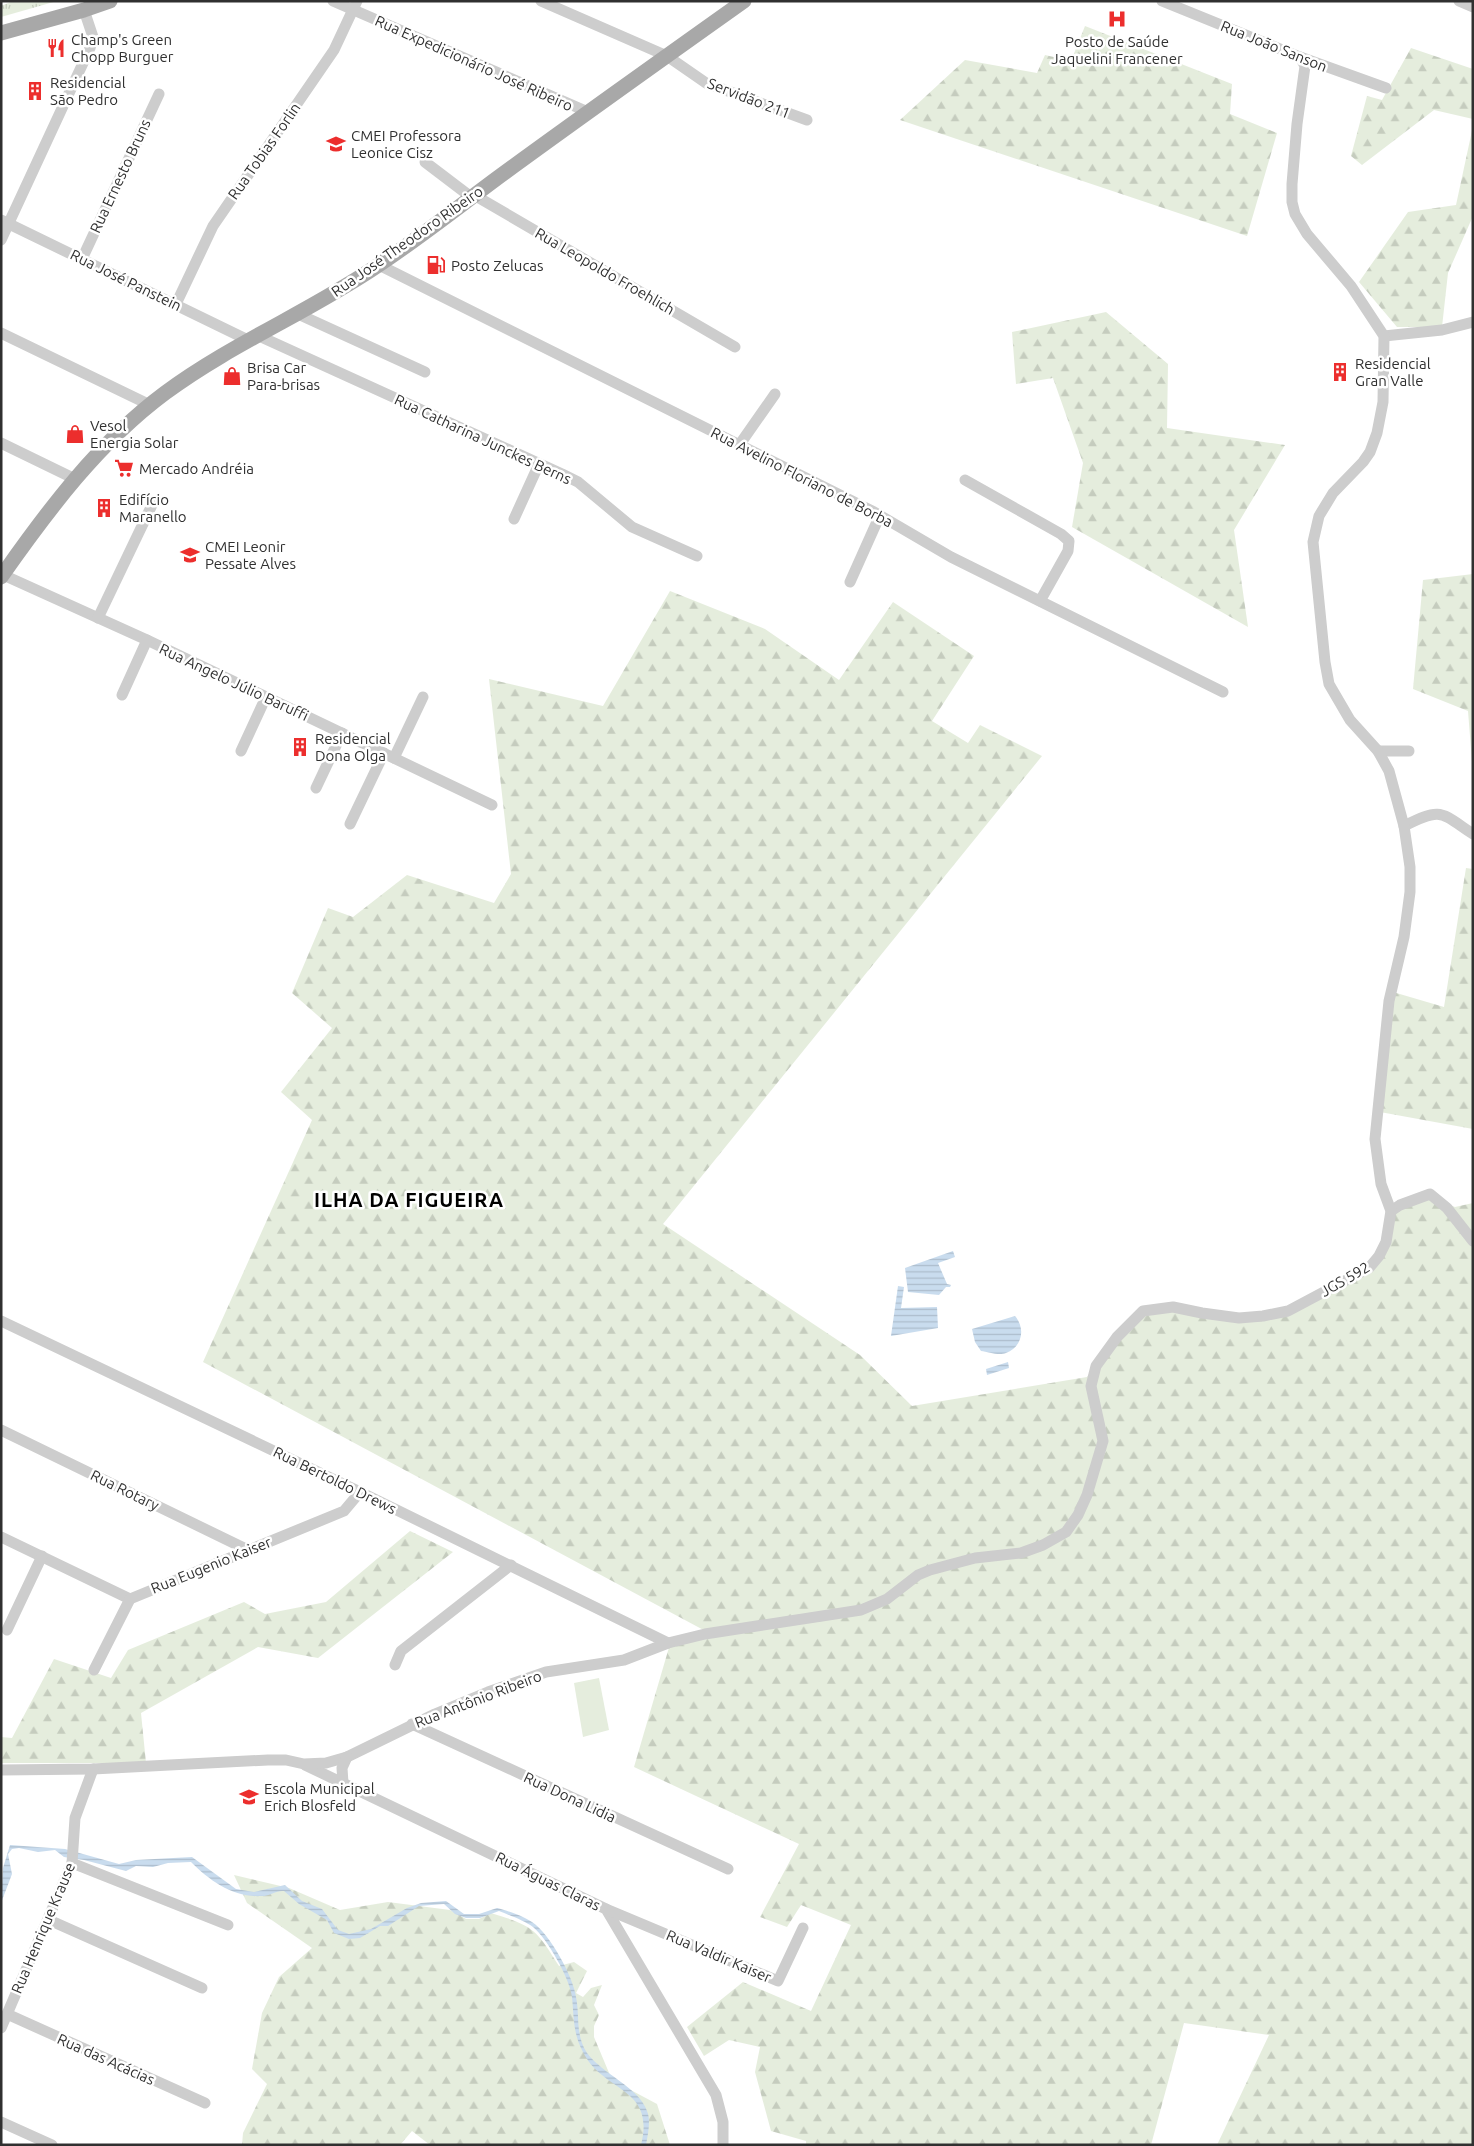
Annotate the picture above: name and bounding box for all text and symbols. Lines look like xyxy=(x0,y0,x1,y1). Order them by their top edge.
hospital icon: Posto de Saúde Jaquelini Francener xyxy=(1106,8,1128,30)
street label: Rua Expedicionário José Ribeiro xyxy=(373,12,575,114)
street label: Rua João Sanson xyxy=(1218,17,1330,75)
place label: Champ's Green Chopp Burguer xyxy=(71,31,174,65)
place label: Posto de Saúde Jaquelini Francener xyxy=(1051,33,1183,67)
restaurant icon: Champ's Green Chopp Burguer xyxy=(45,37,67,59)
place label: Residencial São Pedro xyxy=(50,74,126,108)
street label: Servidão 211 xyxy=(705,74,793,122)
building icon: Residencial São Pedro xyxy=(24,80,46,102)
street label: Rua Tobias Forlin xyxy=(224,99,304,203)
street label: Rua Ernesto Bruns xyxy=(86,116,154,236)
place label: CMEI Professora Leonice Cisz xyxy=(351,127,462,161)
school or university icon: CMEI Professora Leonice Cisz xyxy=(325,133,347,155)
street label: Rua José Theodoro Ribeiro xyxy=(328,182,486,300)
street label: Rua Leopoldo Froehlich xyxy=(532,224,678,318)
street label: Rua José Panstein xyxy=(68,246,184,314)
fuel station icon: Posto Zelucas xyxy=(425,254,447,276)
place label: Posto Zelucas xyxy=(451,257,544,274)
place label: Residencial Gran Valle xyxy=(1355,355,1431,389)
place label: Brisa Car Para-brisas xyxy=(247,359,320,393)
building icon: Residencial Gran Valle xyxy=(1329,361,1351,383)
shop icon: Brisa Car Para-brisas xyxy=(221,365,243,387)
street label: Rua Catharina Junckes Berns xyxy=(392,391,574,487)
place label: Vesol Energia Solar xyxy=(90,417,179,451)
shop icon: Vesol Energia Solar xyxy=(64,423,86,445)
street label: Rua Avelino Floriano de Borba xyxy=(708,424,896,530)
supermarket icon: Mercado Andréia xyxy=(113,457,135,479)
place label: Mercado Andréia xyxy=(139,460,254,477)
place label: Edifício Maranello xyxy=(119,491,187,525)
building icon: Edifício Maranello xyxy=(93,497,115,519)
place label: CMEI Leonir Pessate Alves xyxy=(205,538,296,572)
school or university icon: CMEI Leonir Pessate Alves xyxy=(179,544,201,566)
street label: Rua Angelo Júlio Baruffi xyxy=(157,640,311,724)
place label: Residencial Dona Olga xyxy=(315,730,391,764)
building icon: Residencial Dona Olga xyxy=(289,736,311,758)
district label: ILHA DA FIGUEIRA xyxy=(314,1188,504,1211)
street label: JGS 592 xyxy=(1317,1258,1373,1300)
street label: Rua Bertoldo Drews xyxy=(271,1443,399,1517)
street label: Rua Rotary xyxy=(88,1466,162,1514)
street label: Rua Eugenio Kaiser xyxy=(148,1533,274,1597)
street label: Rua Antônio Ribeiro xyxy=(412,1667,544,1731)
street label: Rua Dona Lidia xyxy=(521,1768,619,1826)
place label: Escola Municipal Erich Blosfeld xyxy=(264,1780,375,1814)
school or university icon: Escola Municipal Erich Blosfeld xyxy=(238,1786,260,1808)
street label: Rua Águas Claras xyxy=(493,1848,603,1914)
street label: Rua Henrique Krause xyxy=(8,1860,78,1996)
street label: Rua Valdir Kaiser xyxy=(664,1926,774,1986)
street label: Rua das Acácias xyxy=(55,2030,157,2088)

